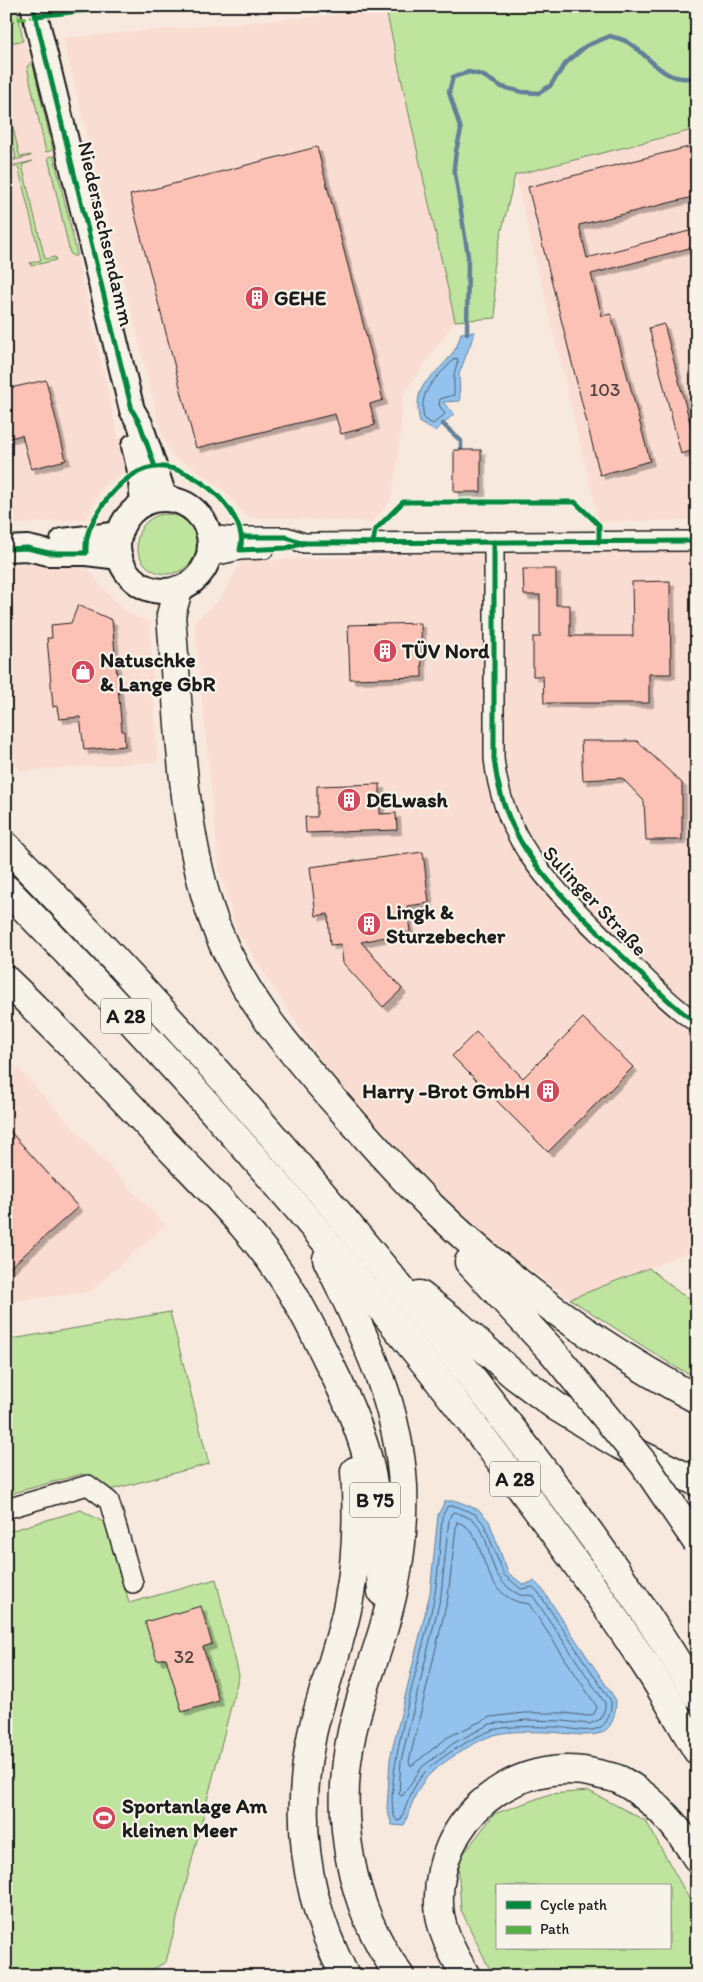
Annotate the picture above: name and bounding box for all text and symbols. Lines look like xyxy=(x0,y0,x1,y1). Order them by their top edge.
street label: Niedersachsendamm xyxy=(73,139,140,329)
building icon: GEHE xyxy=(244,285,270,311)
place label: GEHE xyxy=(274,285,327,310)
house number: 103 xyxy=(590,378,620,401)
building icon: TÜV Nord xyxy=(372,638,398,664)
place label: TÜV Nord xyxy=(401,638,490,663)
place label: Natuschke & Lange GbR xyxy=(100,647,216,697)
shop icon: Natuschke & Lange GbR xyxy=(70,659,96,685)
building icon: DELwash xyxy=(336,787,362,813)
place label: DELwash xyxy=(366,787,449,812)
street label: Sulinger Straße xyxy=(538,840,653,961)
place label: Lingk & Sturzebecher xyxy=(386,899,506,948)
building icon: Lingk & Sturzebecher xyxy=(356,911,382,937)
road number: A 28 xyxy=(101,998,151,1034)
place label: Harry -Brot GmbH xyxy=(362,1078,530,1104)
building icon: Harry -Brot GmbH xyxy=(535,1078,561,1104)
road number: A 28 xyxy=(490,1462,540,1496)
road number: B 75 xyxy=(350,1482,400,1518)
house number: 32 xyxy=(174,1645,194,1668)
place label: Sportanlage Am kleinen Meer xyxy=(122,1793,267,1842)
sports icon: Sportanlage Am kleinen Meer xyxy=(91,1805,117,1831)
legend xyxy=(496,1884,670,1950)
text: Cycle path xyxy=(540,1896,607,1914)
text: Path xyxy=(540,1920,569,1938)

